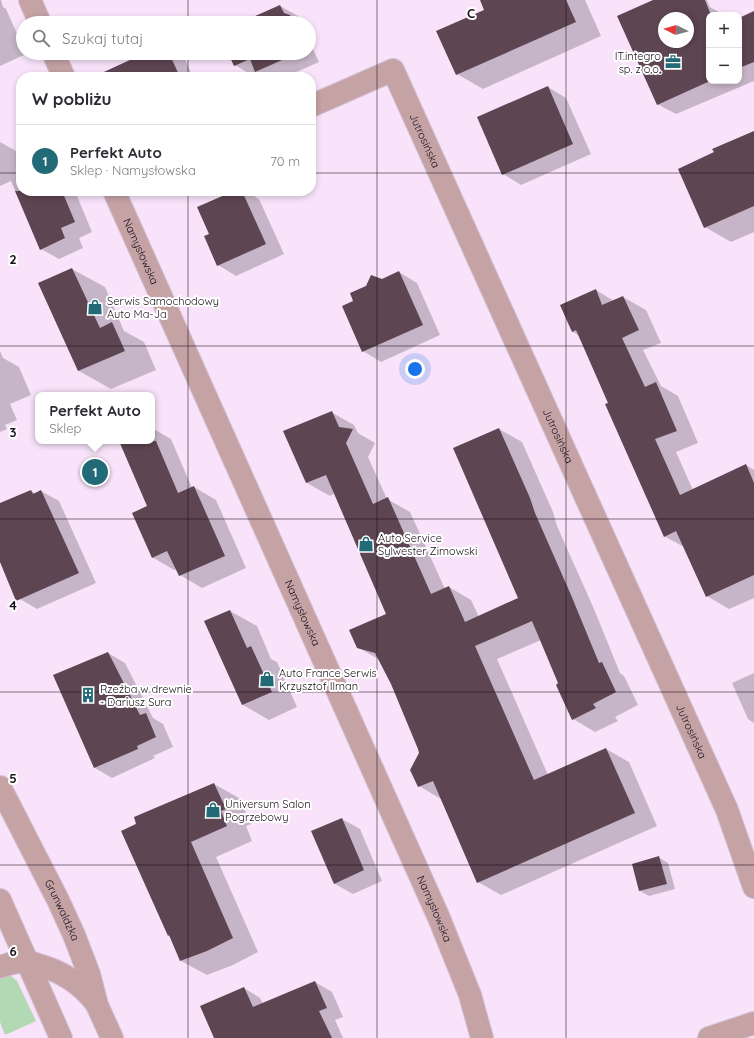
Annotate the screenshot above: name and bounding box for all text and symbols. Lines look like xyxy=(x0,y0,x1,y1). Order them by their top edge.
text: C xyxy=(467,5,475,21)
north arrow xyxy=(658,12,694,48)
map controls xyxy=(706,12,742,84)
button: + xyxy=(706,12,742,48)
search box xyxy=(16,16,316,60)
icon: search xyxy=(30,27,52,49)
text: Szukaj tutaj xyxy=(62,29,143,48)
button: − xyxy=(706,48,742,84)
place label: IT.integro sp. z o.o. xyxy=(615,49,661,76)
office icon: IT.integro sp. z o.o. xyxy=(664,53,682,71)
text: W pobliżu xyxy=(32,88,112,109)
street label: Jutrosińska xyxy=(406,111,443,170)
text: Perfekt Auto xyxy=(70,143,162,162)
text: 1 xyxy=(42,153,48,169)
text: 70 m xyxy=(270,153,300,169)
text: Sklep · Namysłowska xyxy=(70,162,196,178)
street label: Namysłowska xyxy=(120,216,162,287)
text: 2 xyxy=(9,251,17,267)
place label: Serwis Samochodowy Auto Ma-Ja xyxy=(107,294,219,321)
shop icon: Serwis Samochodowy Auto Ma-Ja xyxy=(86,298,104,316)
your location xyxy=(405,359,425,379)
popup xyxy=(35,392,155,444)
text: Perfekt Auto xyxy=(49,401,141,420)
street label: Jutrosińska xyxy=(540,406,577,465)
text: Sklep xyxy=(49,420,81,436)
text: 3 xyxy=(10,424,17,440)
pin: 1 xyxy=(82,457,108,487)
place label: Auto Service Sylwester Zimowski xyxy=(378,531,477,558)
shop icon: Auto Service Sylwester Zimowski xyxy=(357,535,375,553)
street label: Namysłowska xyxy=(282,577,323,648)
text: 4 xyxy=(9,597,17,613)
place label: Auto France Serwis Krzysztof Ilman xyxy=(279,666,377,693)
shop icon: Auto France Serwis Krzysztof Ilman xyxy=(258,670,276,688)
place label: Rzeźba w drewnie - Dariusz Sura xyxy=(100,682,192,709)
building icon: Rzeźba w drewnie - Dariusz Sura xyxy=(79,686,97,704)
street label: Jutrosińska xyxy=(673,702,710,761)
text: 5 xyxy=(9,770,17,786)
place label: Universum Salon Pogrzebowy xyxy=(225,797,311,824)
shop icon: Universum Salon Pogrzebowy xyxy=(204,801,222,819)
street label: Namysłowska xyxy=(414,873,455,944)
street label: Grunwaldzka xyxy=(42,877,83,943)
text: 6 xyxy=(9,943,17,959)

